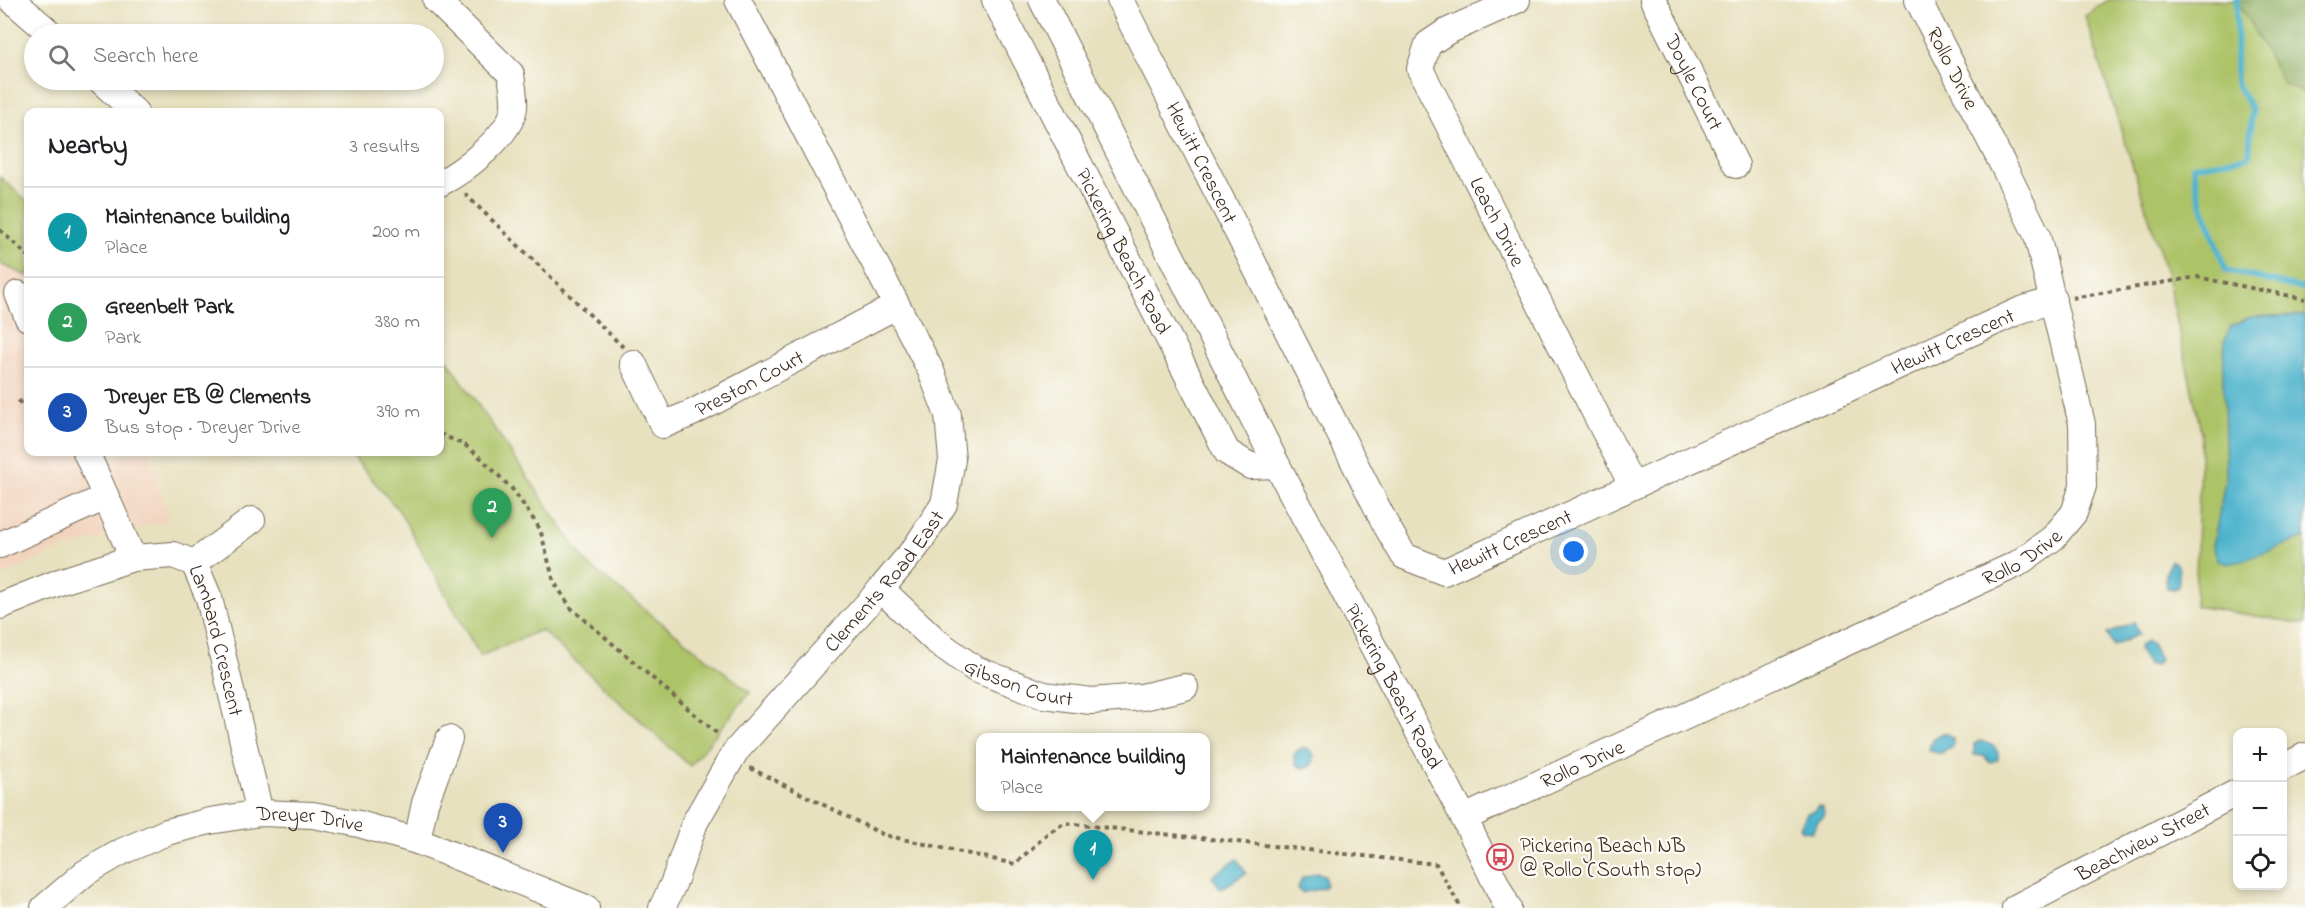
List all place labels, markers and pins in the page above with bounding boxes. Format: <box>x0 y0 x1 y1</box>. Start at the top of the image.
pin: 2 <box>472 488 512 538</box>
pin: 3 <box>484 804 522 853</box>
pin: 1 <box>1074 830 1112 880</box>
place label: Pickering Beach NB @ Rollo (South stop) <box>1520 832 1701 886</box>
bus stop icon: Pickering Beach NB @ Rollo (South stop) <box>1485 842 1515 872</box>

